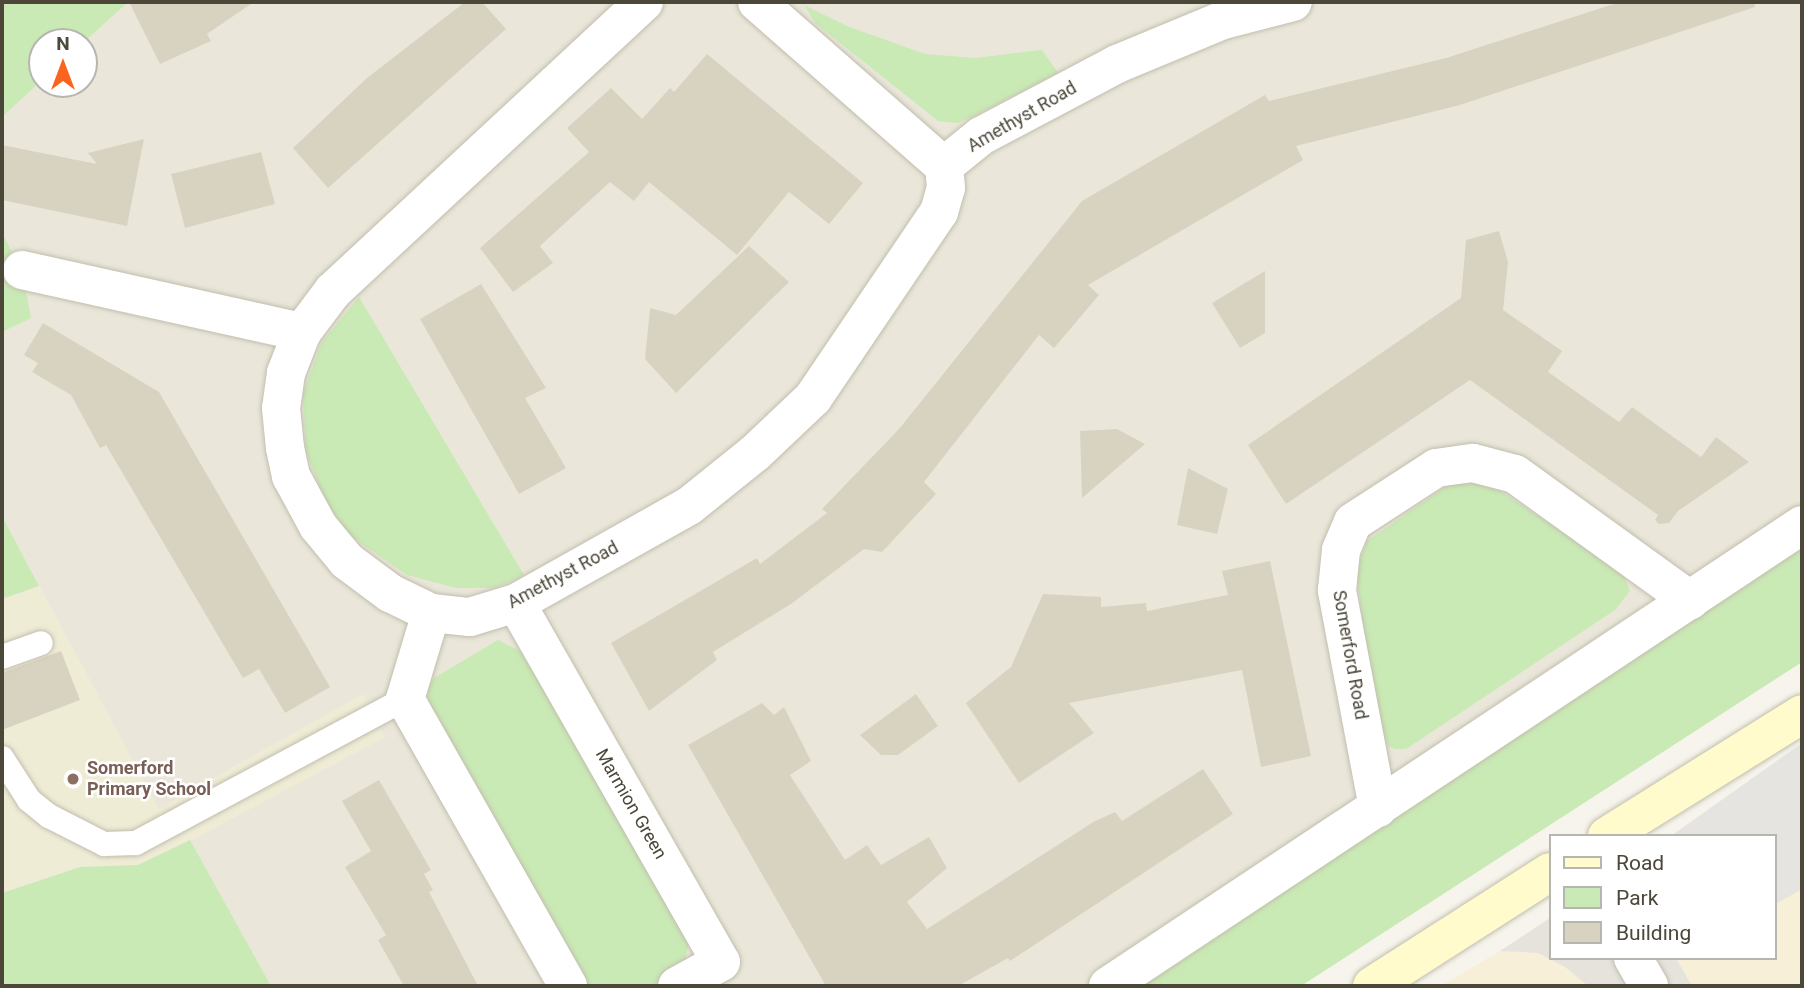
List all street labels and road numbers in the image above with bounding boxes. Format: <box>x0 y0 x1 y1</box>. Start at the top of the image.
street label: Amethyst Road <box>964 77 1080 157</box>
street label: Amethyst Road <box>504 537 622 613</box>
street label: Somerford Road <box>1328 589 1372 721</box>
street label: Marmion Green <box>591 745 671 863</box>

